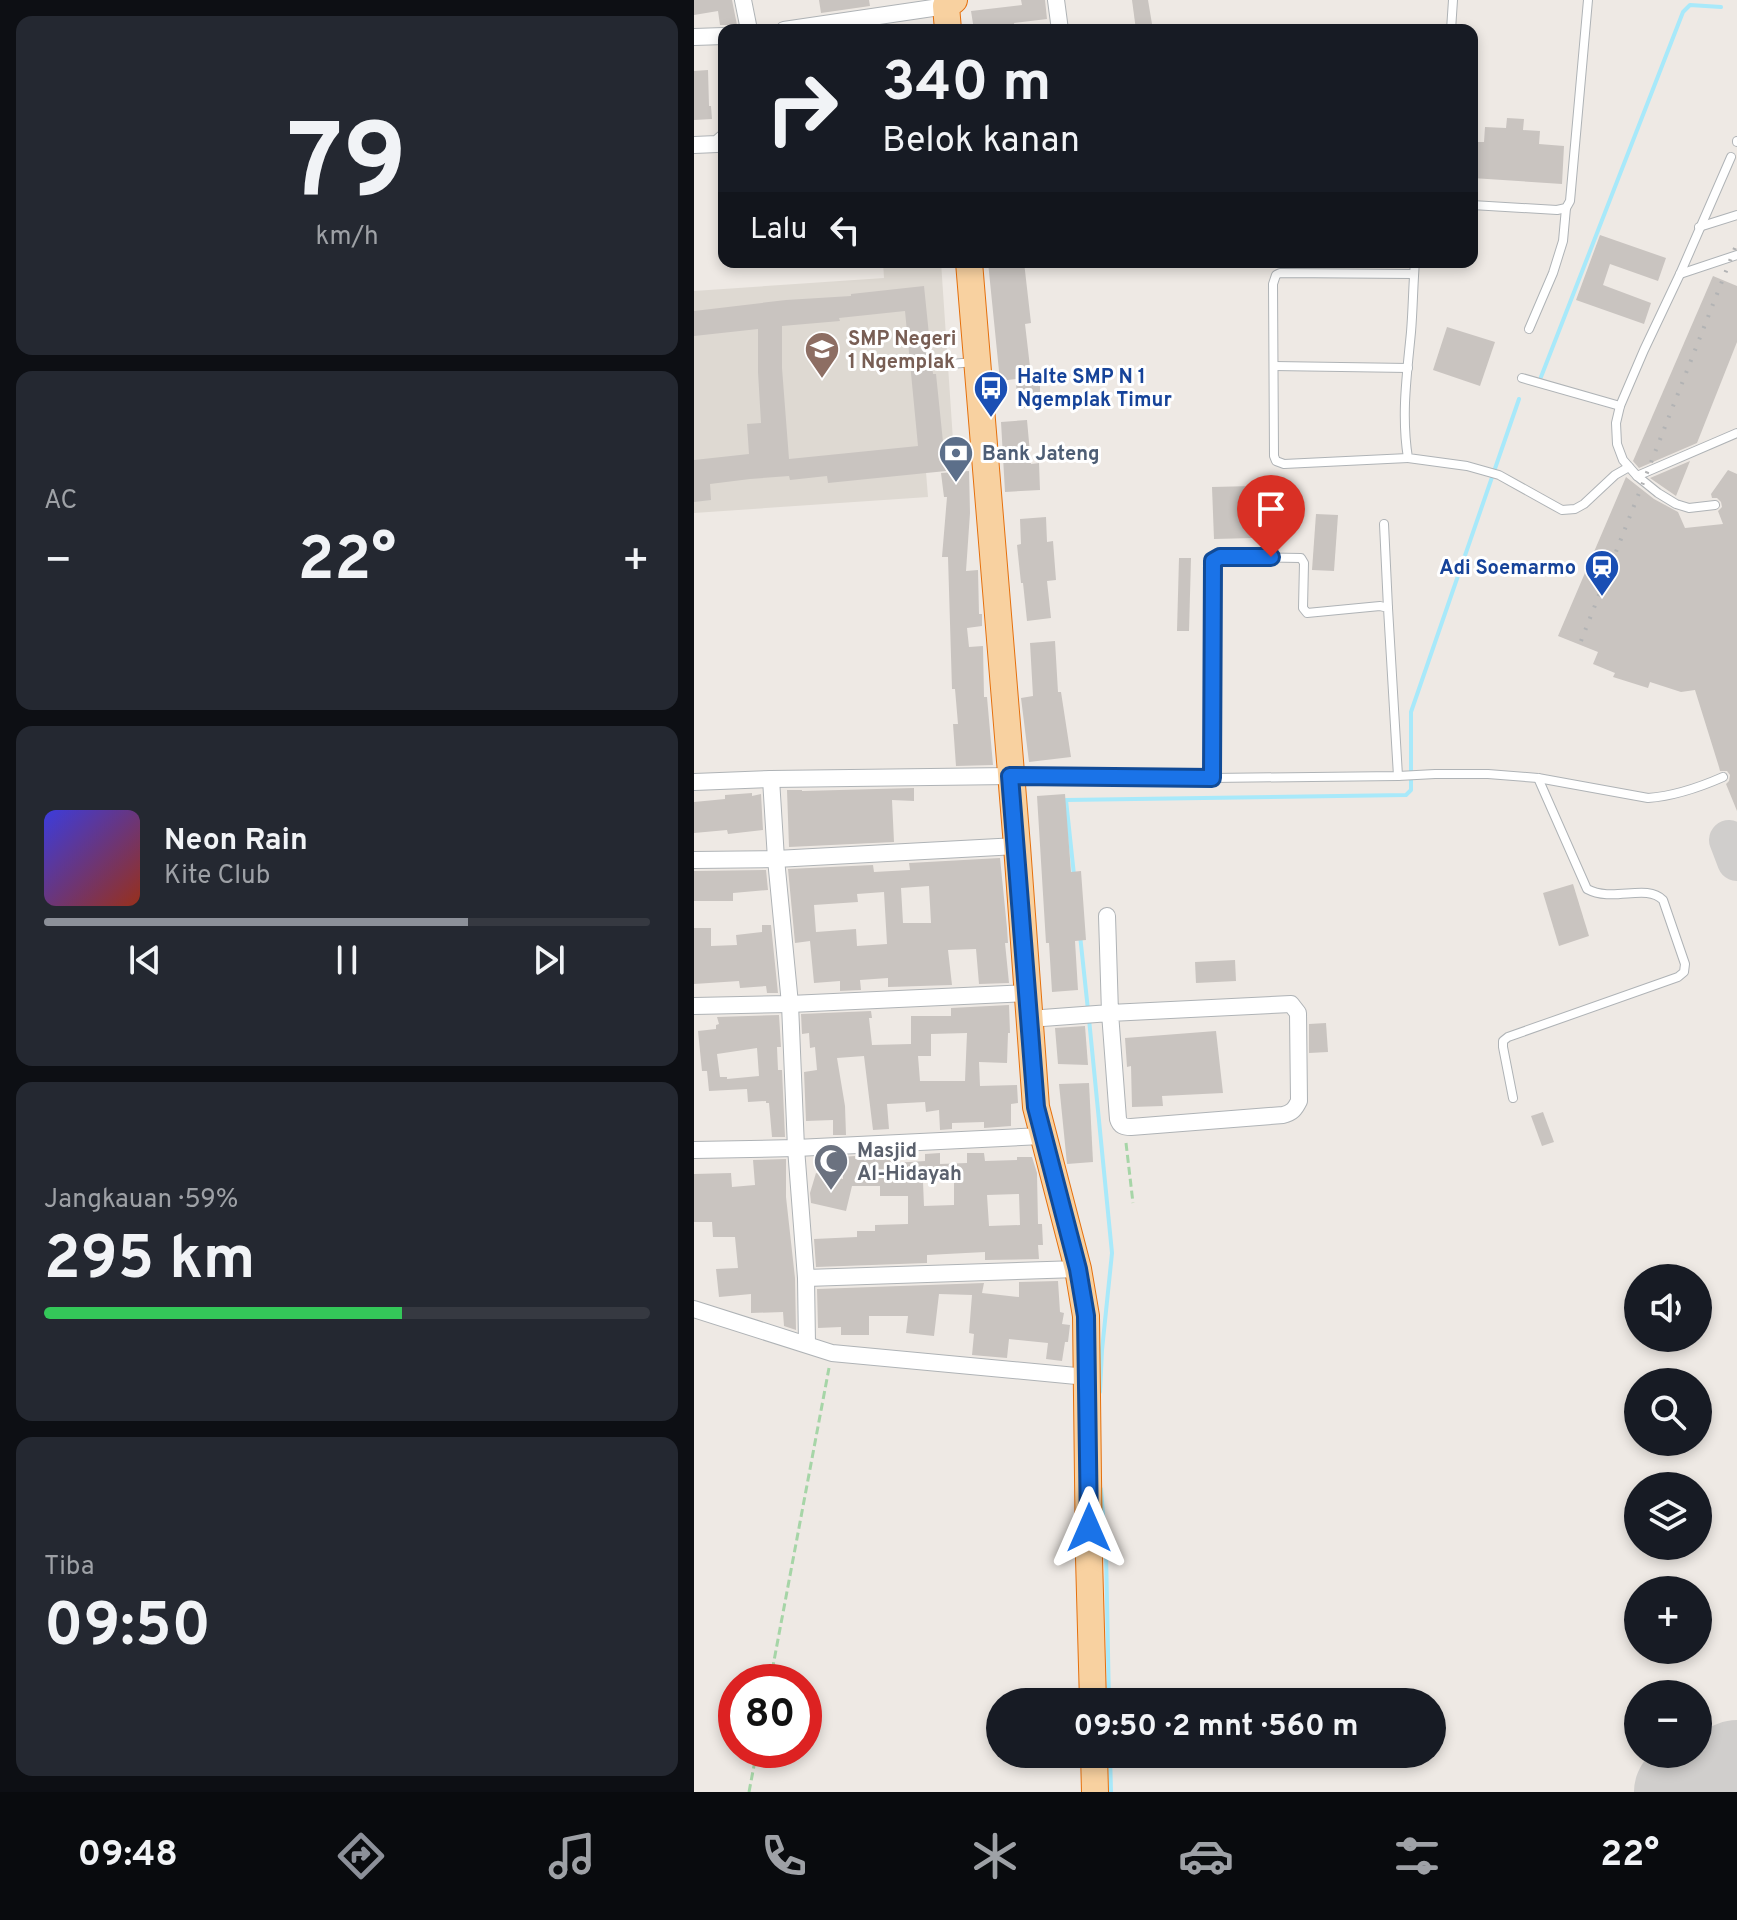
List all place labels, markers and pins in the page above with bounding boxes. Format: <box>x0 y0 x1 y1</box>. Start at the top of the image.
place label: SMP Negeri 1 Ngemplak <box>848 327 957 376</box>
school or university icon: SMP Negeri 1 Ngemplak <box>803 330 841 380</box>
place label: Halte SMP N 1 Ngemplak Timur <box>1017 365 1172 414</box>
bus stop icon: Halte SMP N 1 Ngemplak Timur <box>972 369 1010 419</box>
bank icon: Bank Jateng <box>937 434 975 484</box>
place label: Bank Jateng <box>982 442 1100 468</box>
pin <box>1237 475 1305 557</box>
station icon: Adi Soemarmo <box>1583 548 1621 598</box>
place label: Adi Soemarmo <box>1439 556 1576 582</box>
place label: Masjid Al-Hidayah <box>857 1139 962 1188</box>
mosque icon: Masjid Al-Hidayah <box>812 1142 850 1192</box>

